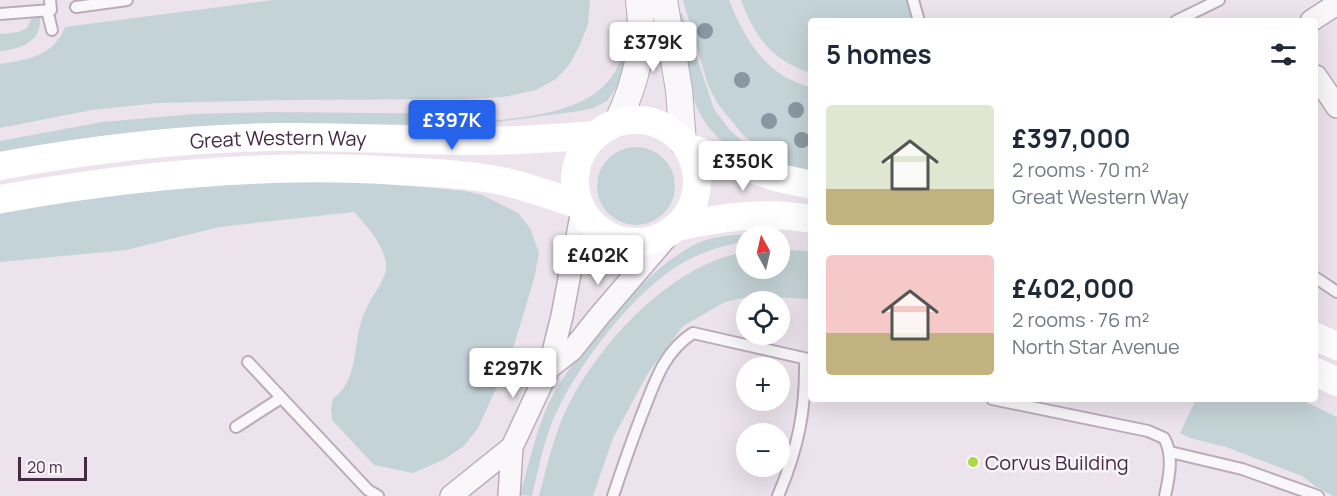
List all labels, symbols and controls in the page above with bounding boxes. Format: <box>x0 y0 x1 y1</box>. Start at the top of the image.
pin: £379K <box>611 22 695 73</box>
text: £379K <box>623 28 683 55</box>
text: 5 homes <box>826 36 932 72</box>
icon: filters <box>1267 38 1300 71</box>
pin: £397K <box>410 100 494 151</box>
text: £397K <box>422 106 482 133</box>
text: £397,000 <box>1012 120 1131 156</box>
street label: Great Western Way <box>189 123 367 154</box>
icon: home <box>874 129 946 201</box>
pin: £350K <box>701 141 785 192</box>
text: £350K <box>713 147 773 174</box>
text: 2 rooms · 70 m² <box>1012 156 1149 183</box>
text: Great Western Way <box>1012 183 1189 210</box>
north arrow <box>736 225 790 279</box>
map controls <box>736 225 790 477</box>
pin: £402K <box>556 235 640 286</box>
text: £402K <box>567 241 629 268</box>
text: £402,000 <box>1012 270 1134 306</box>
icon: home <box>874 279 946 351</box>
button: locate <box>736 291 790 345</box>
text: 2 rooms · 76 m² <box>1012 306 1149 333</box>
text: North Star Avenue <box>1012 333 1180 360</box>
pin: £297K <box>471 348 555 399</box>
text: £297K <box>483 354 543 381</box>
button: + <box>736 357 790 411</box>
button: − <box>736 423 790 477</box>
place label: Corvus Building <box>985 449 1129 476</box>
scale bar <box>18 454 87 482</box>
marker: Corvus Building <box>966 455 980 469</box>
text: 20 m <box>27 456 63 478</box>

